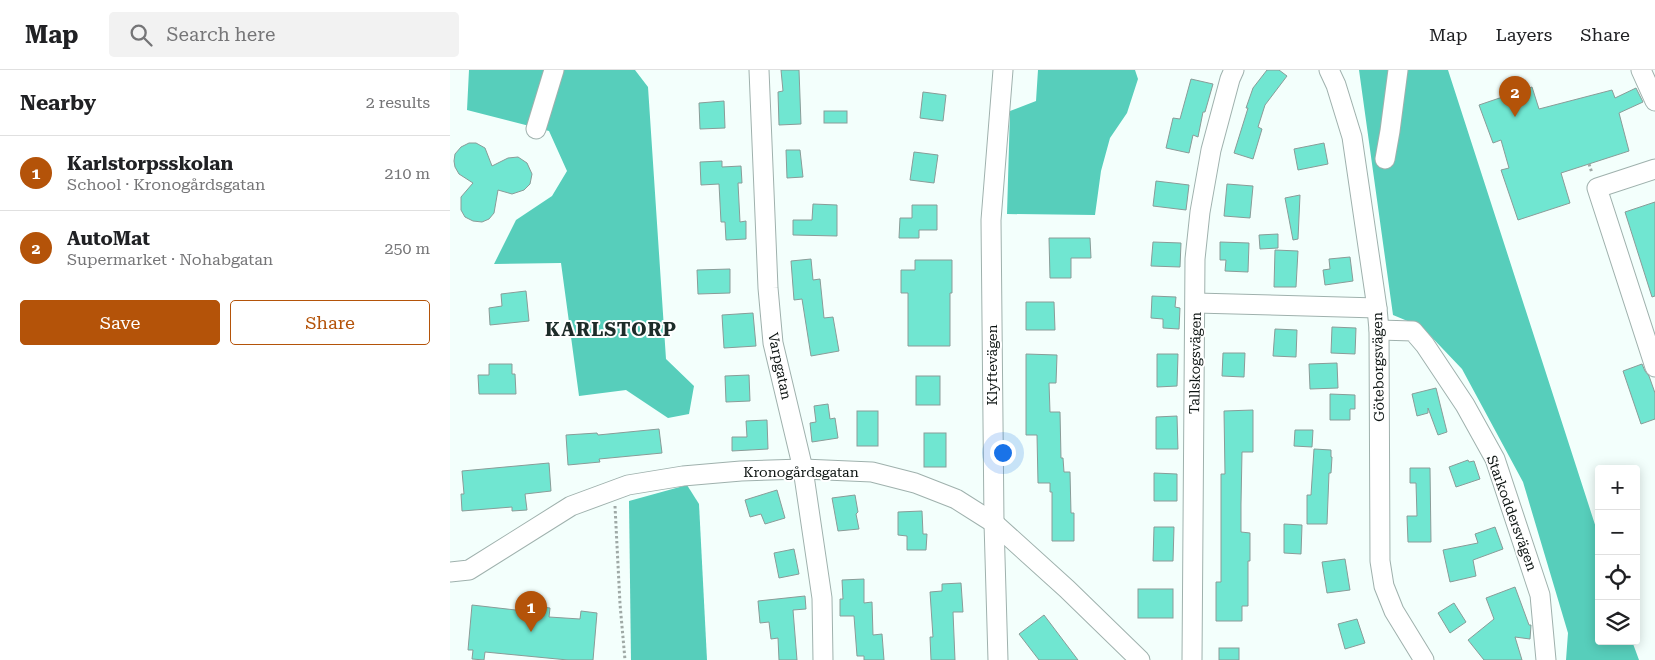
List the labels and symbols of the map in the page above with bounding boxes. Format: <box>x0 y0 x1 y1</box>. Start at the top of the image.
pin: 2 <box>1499 76 1531 117</box>
street label: Tallskogsvägen <box>1186 312 1204 414</box>
street label: Göteborgsvägen <box>1369 312 1387 422</box>
district label: KARLSTORP <box>545 318 677 341</box>
street label: Klyftevägen <box>984 325 1000 405</box>
street label: Varpgatan <box>765 331 795 401</box>
your location <box>990 440 1016 466</box>
street label: Starkoddersvägen <box>1484 453 1540 573</box>
street label: Kronogårdsgatan <box>743 464 859 480</box>
pin: 1 <box>515 591 547 632</box>

